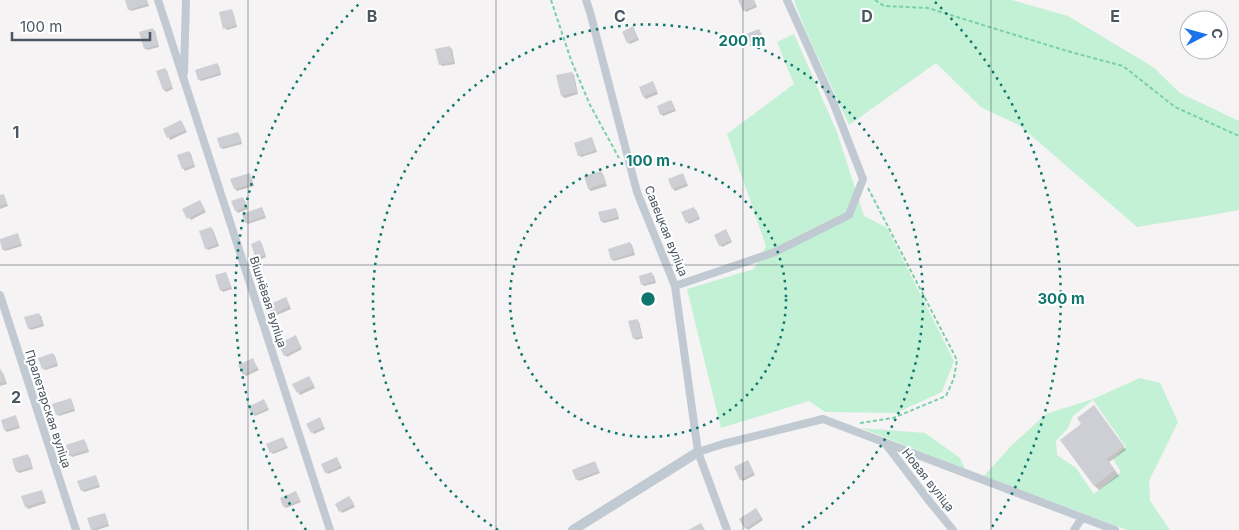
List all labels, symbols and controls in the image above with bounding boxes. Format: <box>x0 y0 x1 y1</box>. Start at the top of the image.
text: B <box>367 6 377 26</box>
text: C <box>614 6 626 26</box>
text: D <box>861 6 873 26</box>
text: E <box>1110 6 1120 26</box>
scale bar <box>12 10 150 42</box>
north arrow <box>1179 10 1229 60</box>
text: 100 m <box>20 17 62 36</box>
text: С <box>1208 28 1226 40</box>
text: 200 m <box>719 31 765 50</box>
text: 1 <box>13 122 19 142</box>
text: 100 m <box>626 151 670 170</box>
street label: Савецкая вуліца <box>641 183 691 278</box>
street label: Вішнёвая вуліца <box>247 254 290 349</box>
text: 300 m <box>1037 289 1085 308</box>
centre of rings <box>639 290 657 308</box>
street label: Пралетарская вуліца <box>22 348 75 470</box>
text: 2 <box>11 387 21 407</box>
street label: Новая вуліца <box>899 445 958 514</box>

